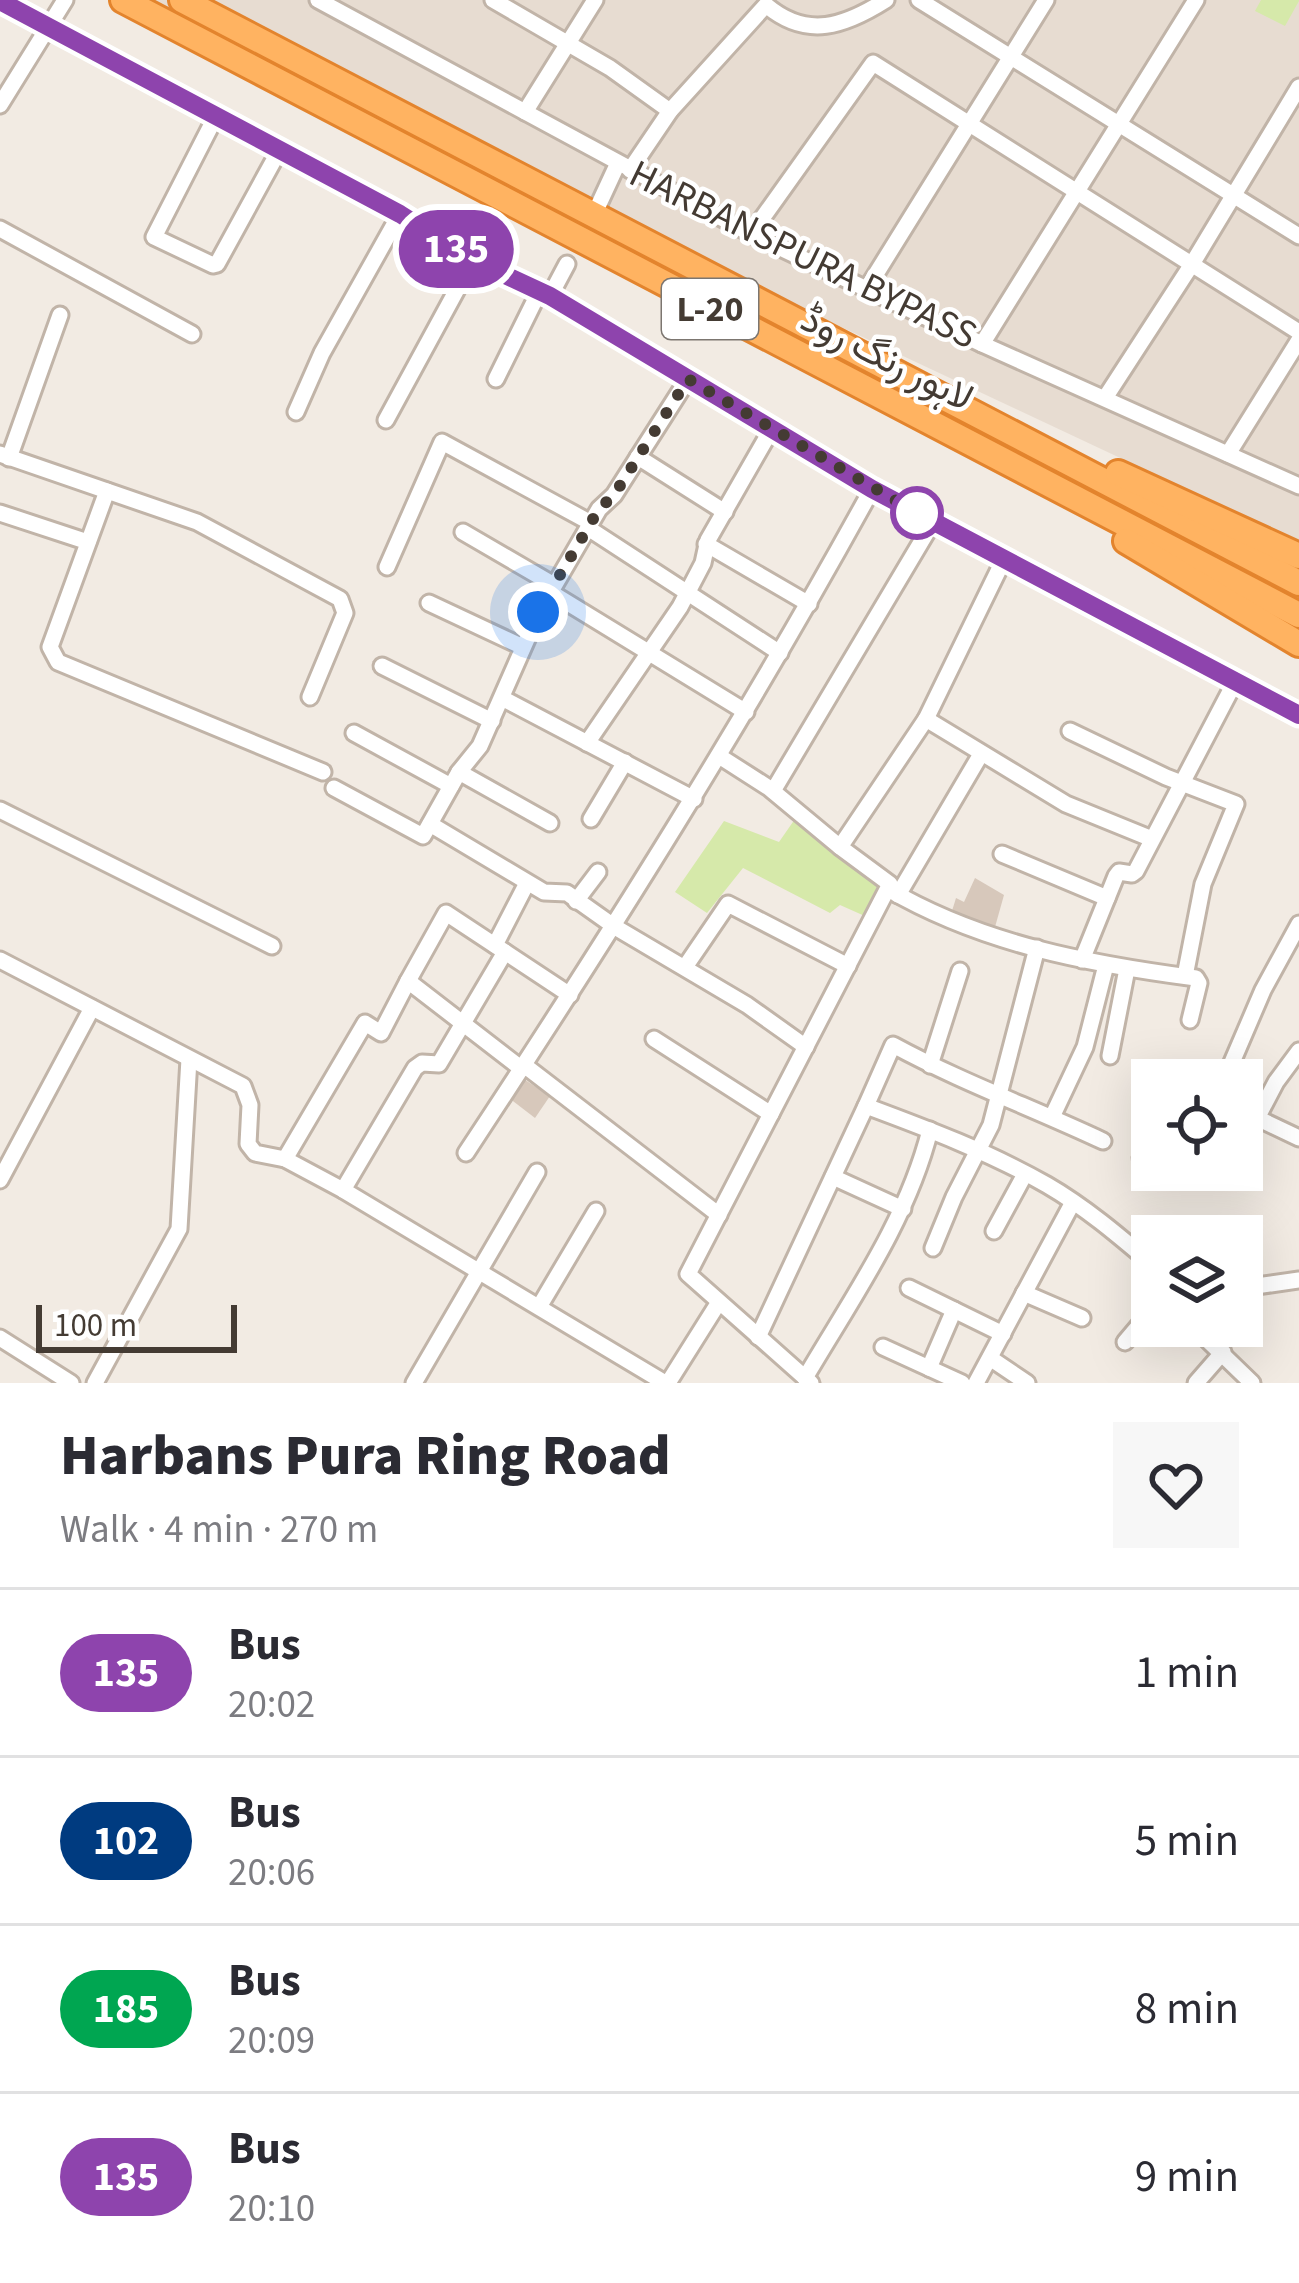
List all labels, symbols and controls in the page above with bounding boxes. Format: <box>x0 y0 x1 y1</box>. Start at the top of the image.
street label: HARBANSPURA BYPASS <box>620 146 986 364</box>
line badge: 135 <box>387 210 525 288</box>
text: 135 <box>423 219 489 279</box>
road number: L-20 <box>662 279 758 339</box>
street label: لاہور رنگ روڈ <box>791 292 983 426</box>
unlabelled marker <box>892 488 942 538</box>
your location <box>508 582 568 642</box>
map controls <box>1131 1059 1263 1347</box>
button: locate <box>1131 1059 1263 1191</box>
button: layers <box>1131 1215 1263 1347</box>
scale bar <box>36 1299 237 1352</box>
text: 100 m <box>54 1302 137 1349</box>
text: Harbans Pura Ring Road <box>60 1416 671 1497</box>
button: heart <box>1113 1422 1239 1548</box>
text: Walk · 4 min · 270 m <box>60 1502 378 1558</box>
text: Bus <box>228 1613 301 1677</box>
text: 1 min <box>1135 1641 1239 1705</box>
text: 135 <box>93 1643 159 1703</box>
text: 20:02 <box>228 1677 315 1733</box>
text: Bus <box>228 1781 301 1845</box>
text: 5 min <box>1135 1809 1239 1873</box>
text: 102 <box>93 1811 159 1871</box>
text: 20:06 <box>228 1845 315 1901</box>
text: Bus <box>228 1949 301 2013</box>
text: 8 min <box>1135 1977 1239 2041</box>
text: 185 <box>93 1979 159 2039</box>
text: 20:09 <box>228 2013 315 2069</box>
text: Bus <box>228 2117 301 2181</box>
text: 9 min <box>1135 2145 1239 2209</box>
text: 135 <box>93 2147 159 2207</box>
text: 20:10 <box>228 2181 315 2237</box>

